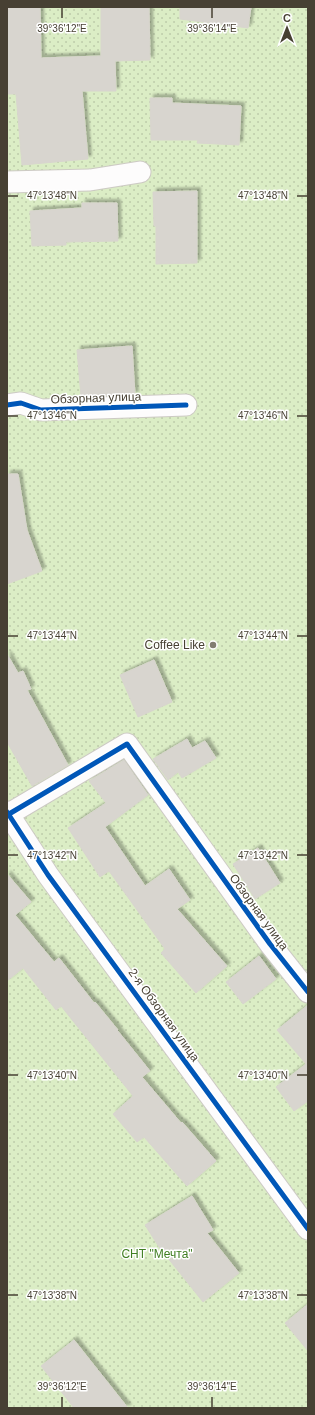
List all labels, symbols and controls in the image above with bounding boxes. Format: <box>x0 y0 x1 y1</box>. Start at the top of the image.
north arrow <box>267 8 307 48</box>
text: С <box>283 12 291 24</box>
text: 39°36'12"E <box>37 23 87 34</box>
text: 39°36'14"E <box>187 23 237 34</box>
text: 47°13'48"N <box>27 190 77 201</box>
text: 47°13'48"N <box>238 190 288 201</box>
street label: Обзорная улица <box>50 389 142 407</box>
text: 47°13'46"N <box>27 410 77 421</box>
text: 47°13'46"N <box>238 410 288 421</box>
text: 47°13'44"N <box>27 630 77 641</box>
text: 47°13'44"N <box>238 630 288 641</box>
place label: Coffee Like <box>145 638 205 652</box>
marker: Coffee Like <box>208 640 218 650</box>
text: 47°13'42"N <box>27 850 77 861</box>
text: 47°13'42"N <box>238 850 288 861</box>
street label: Обзорная улица <box>227 871 292 953</box>
street label: 2-я Обзорная улица <box>126 966 203 1064</box>
text: 47°13'40"N <box>27 1070 77 1081</box>
text: 47°13'40"N <box>238 1070 288 1081</box>
park label: СНТ "Мечта" <box>121 1247 193 1261</box>
text: 47°13'38"N <box>27 1290 77 1301</box>
text: 47°13'38"N <box>238 1290 288 1301</box>
text: 39°36'12"E <box>37 1381 87 1392</box>
text: 39°36'14"E <box>187 1381 237 1392</box>

